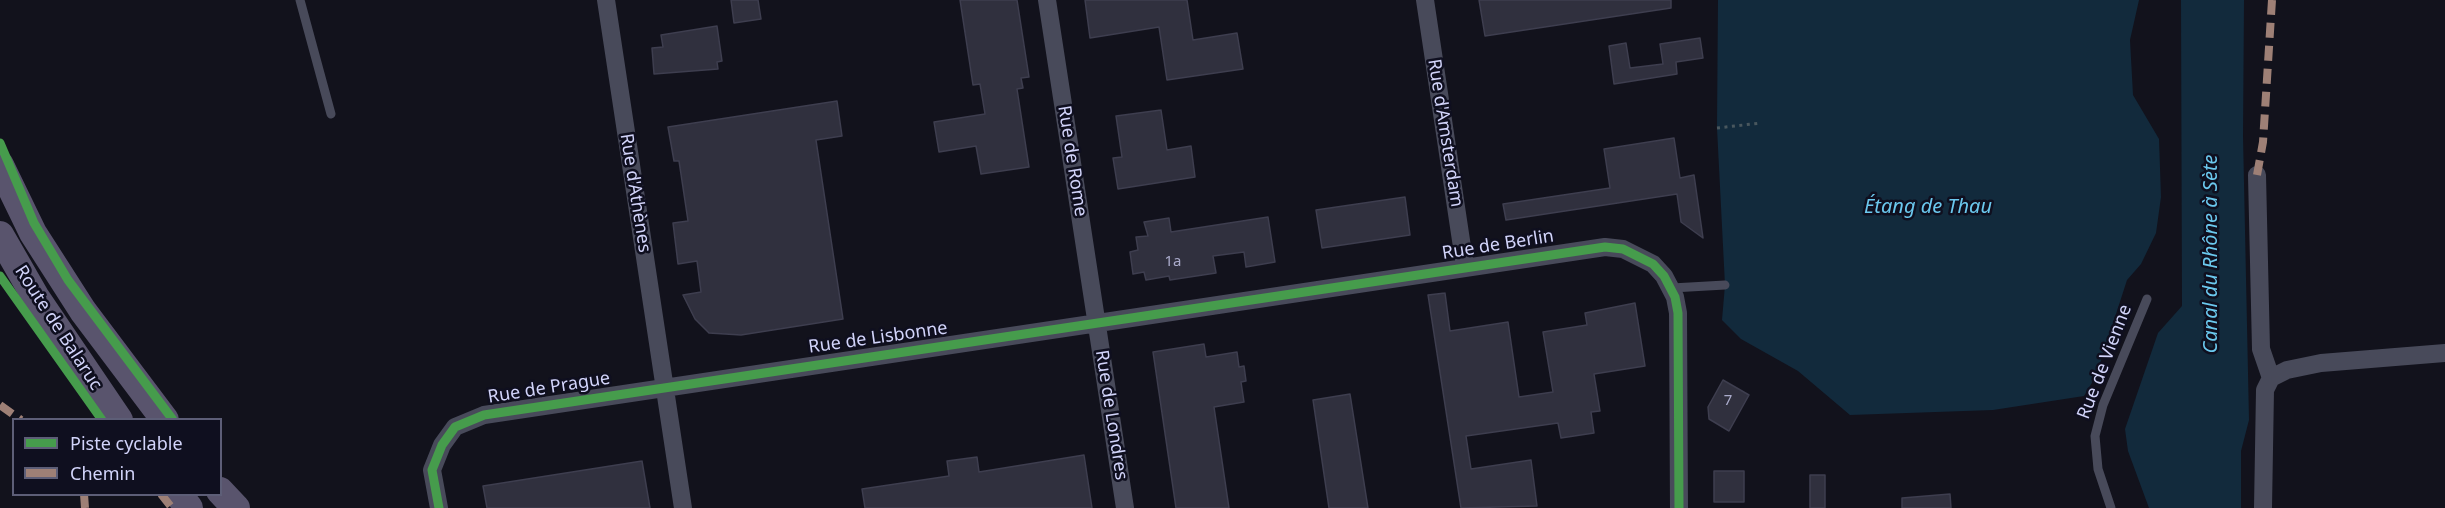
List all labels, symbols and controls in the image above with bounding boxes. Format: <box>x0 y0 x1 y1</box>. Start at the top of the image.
street label: Rue d'Amsterdam <box>1423 57 1467 209</box>
street label: Rue de Rome <box>1053 104 1091 218</box>
street label: Rue d'Athènes <box>615 132 655 254</box>
water label: Canal du Rhône à Sète <box>2199 154 2223 354</box>
water label: Étang de Thau <box>1864 195 1992 219</box>
street label: Rue de Berlin <box>1441 226 1555 264</box>
house number: 1a <box>1165 253 1181 271</box>
street label: Route de Balaruc <box>10 262 106 394</box>
street label: Rue de Vienne <box>2073 302 2137 422</box>
street label: Rue de Lisbonne <box>807 318 949 358</box>
street label: Rue de Londres <box>1090 348 1132 482</box>
street label: Rue de Prague <box>486 368 612 408</box>
house number: 7 <box>1724 392 1732 410</box>
legend <box>12 418 222 496</box>
text: Piste cyclable <box>70 431 183 455</box>
text: Chemin <box>70 461 135 485</box>

